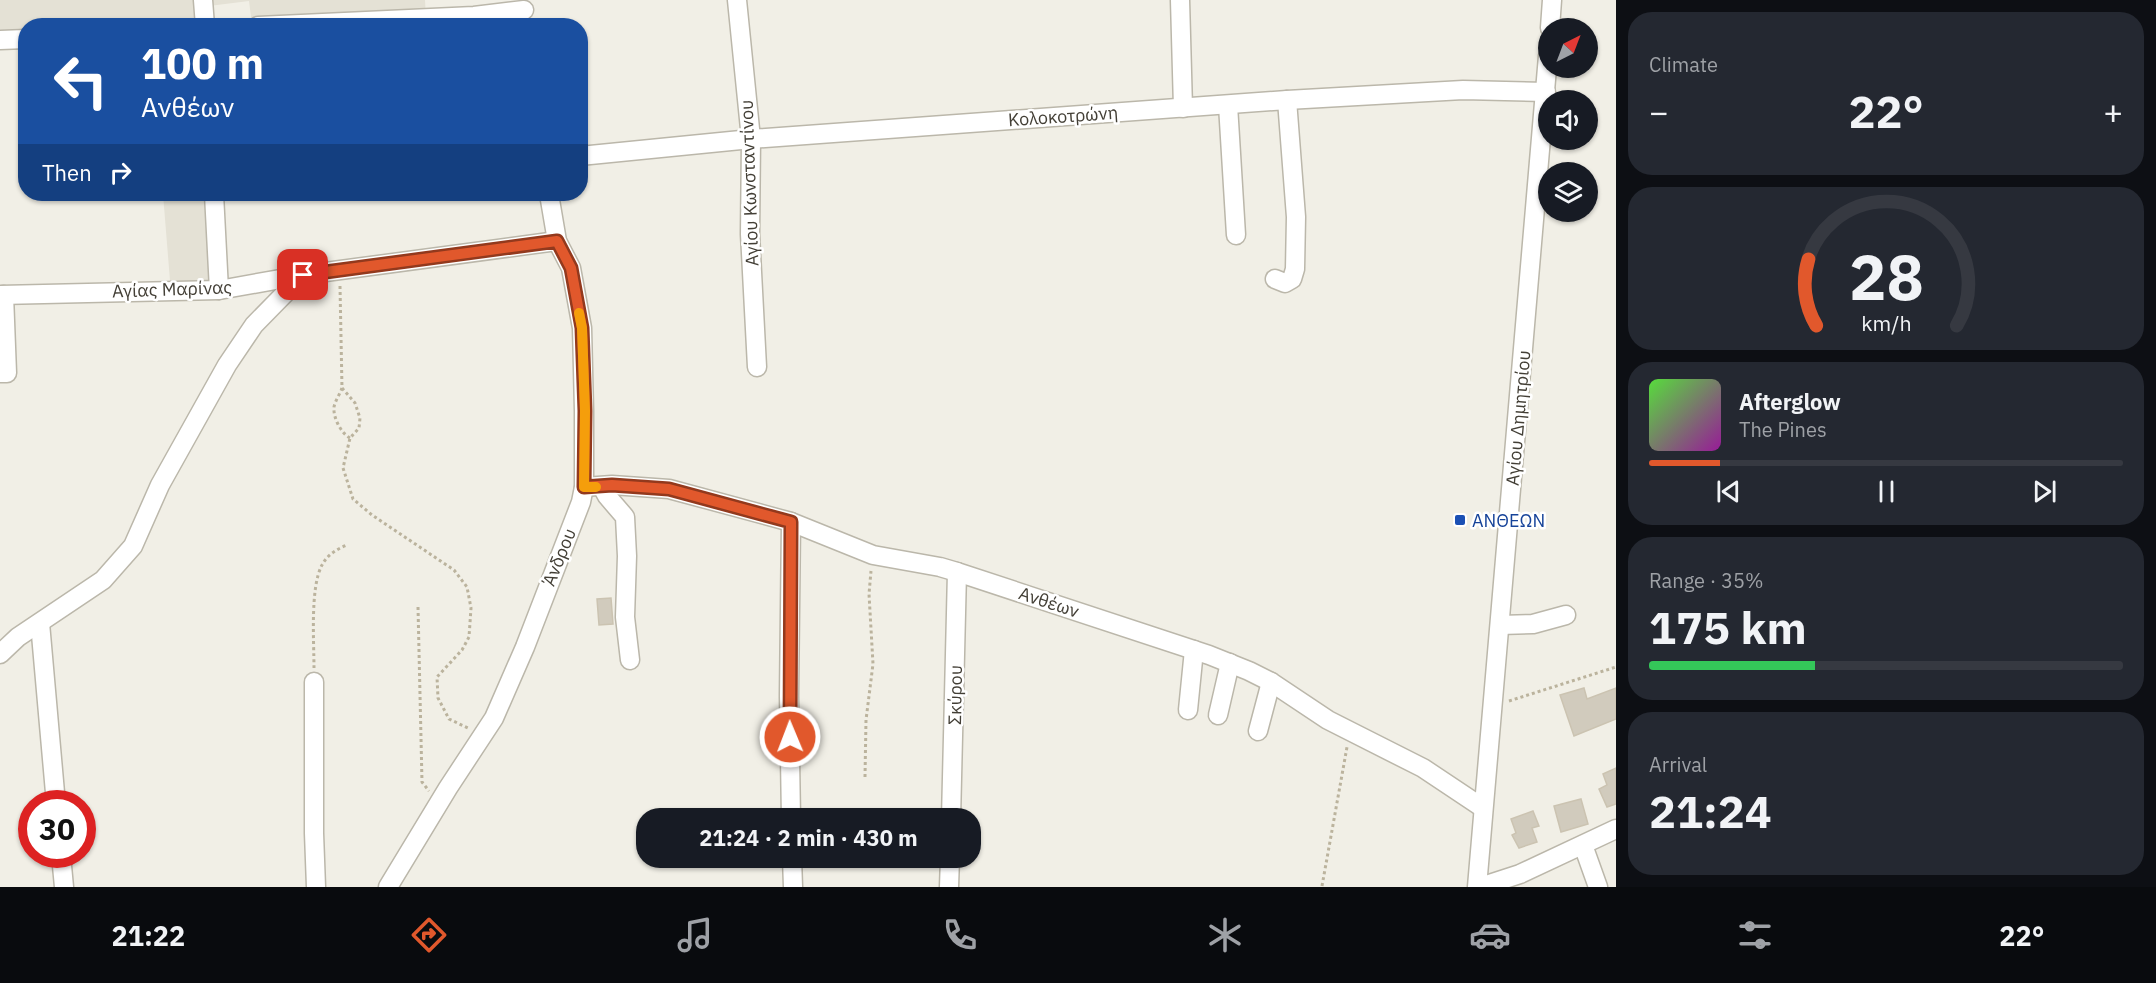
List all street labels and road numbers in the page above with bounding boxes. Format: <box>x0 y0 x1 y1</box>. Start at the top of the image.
street label: Αγίου Κωνσταντίνου <box>735 99 763 267</box>
street label: Κολοκοτρώνη <box>1007 101 1119 131</box>
street label: Αγίας Μαρίνας <box>112 275 233 303</box>
street label: Αγίου Δημητρίου <box>1501 349 1535 487</box>
street label: Άνδρου <box>537 525 581 589</box>
street label: Ανθέων <box>1016 581 1082 623</box>
street label: Σκύρου <box>943 665 967 725</box>

